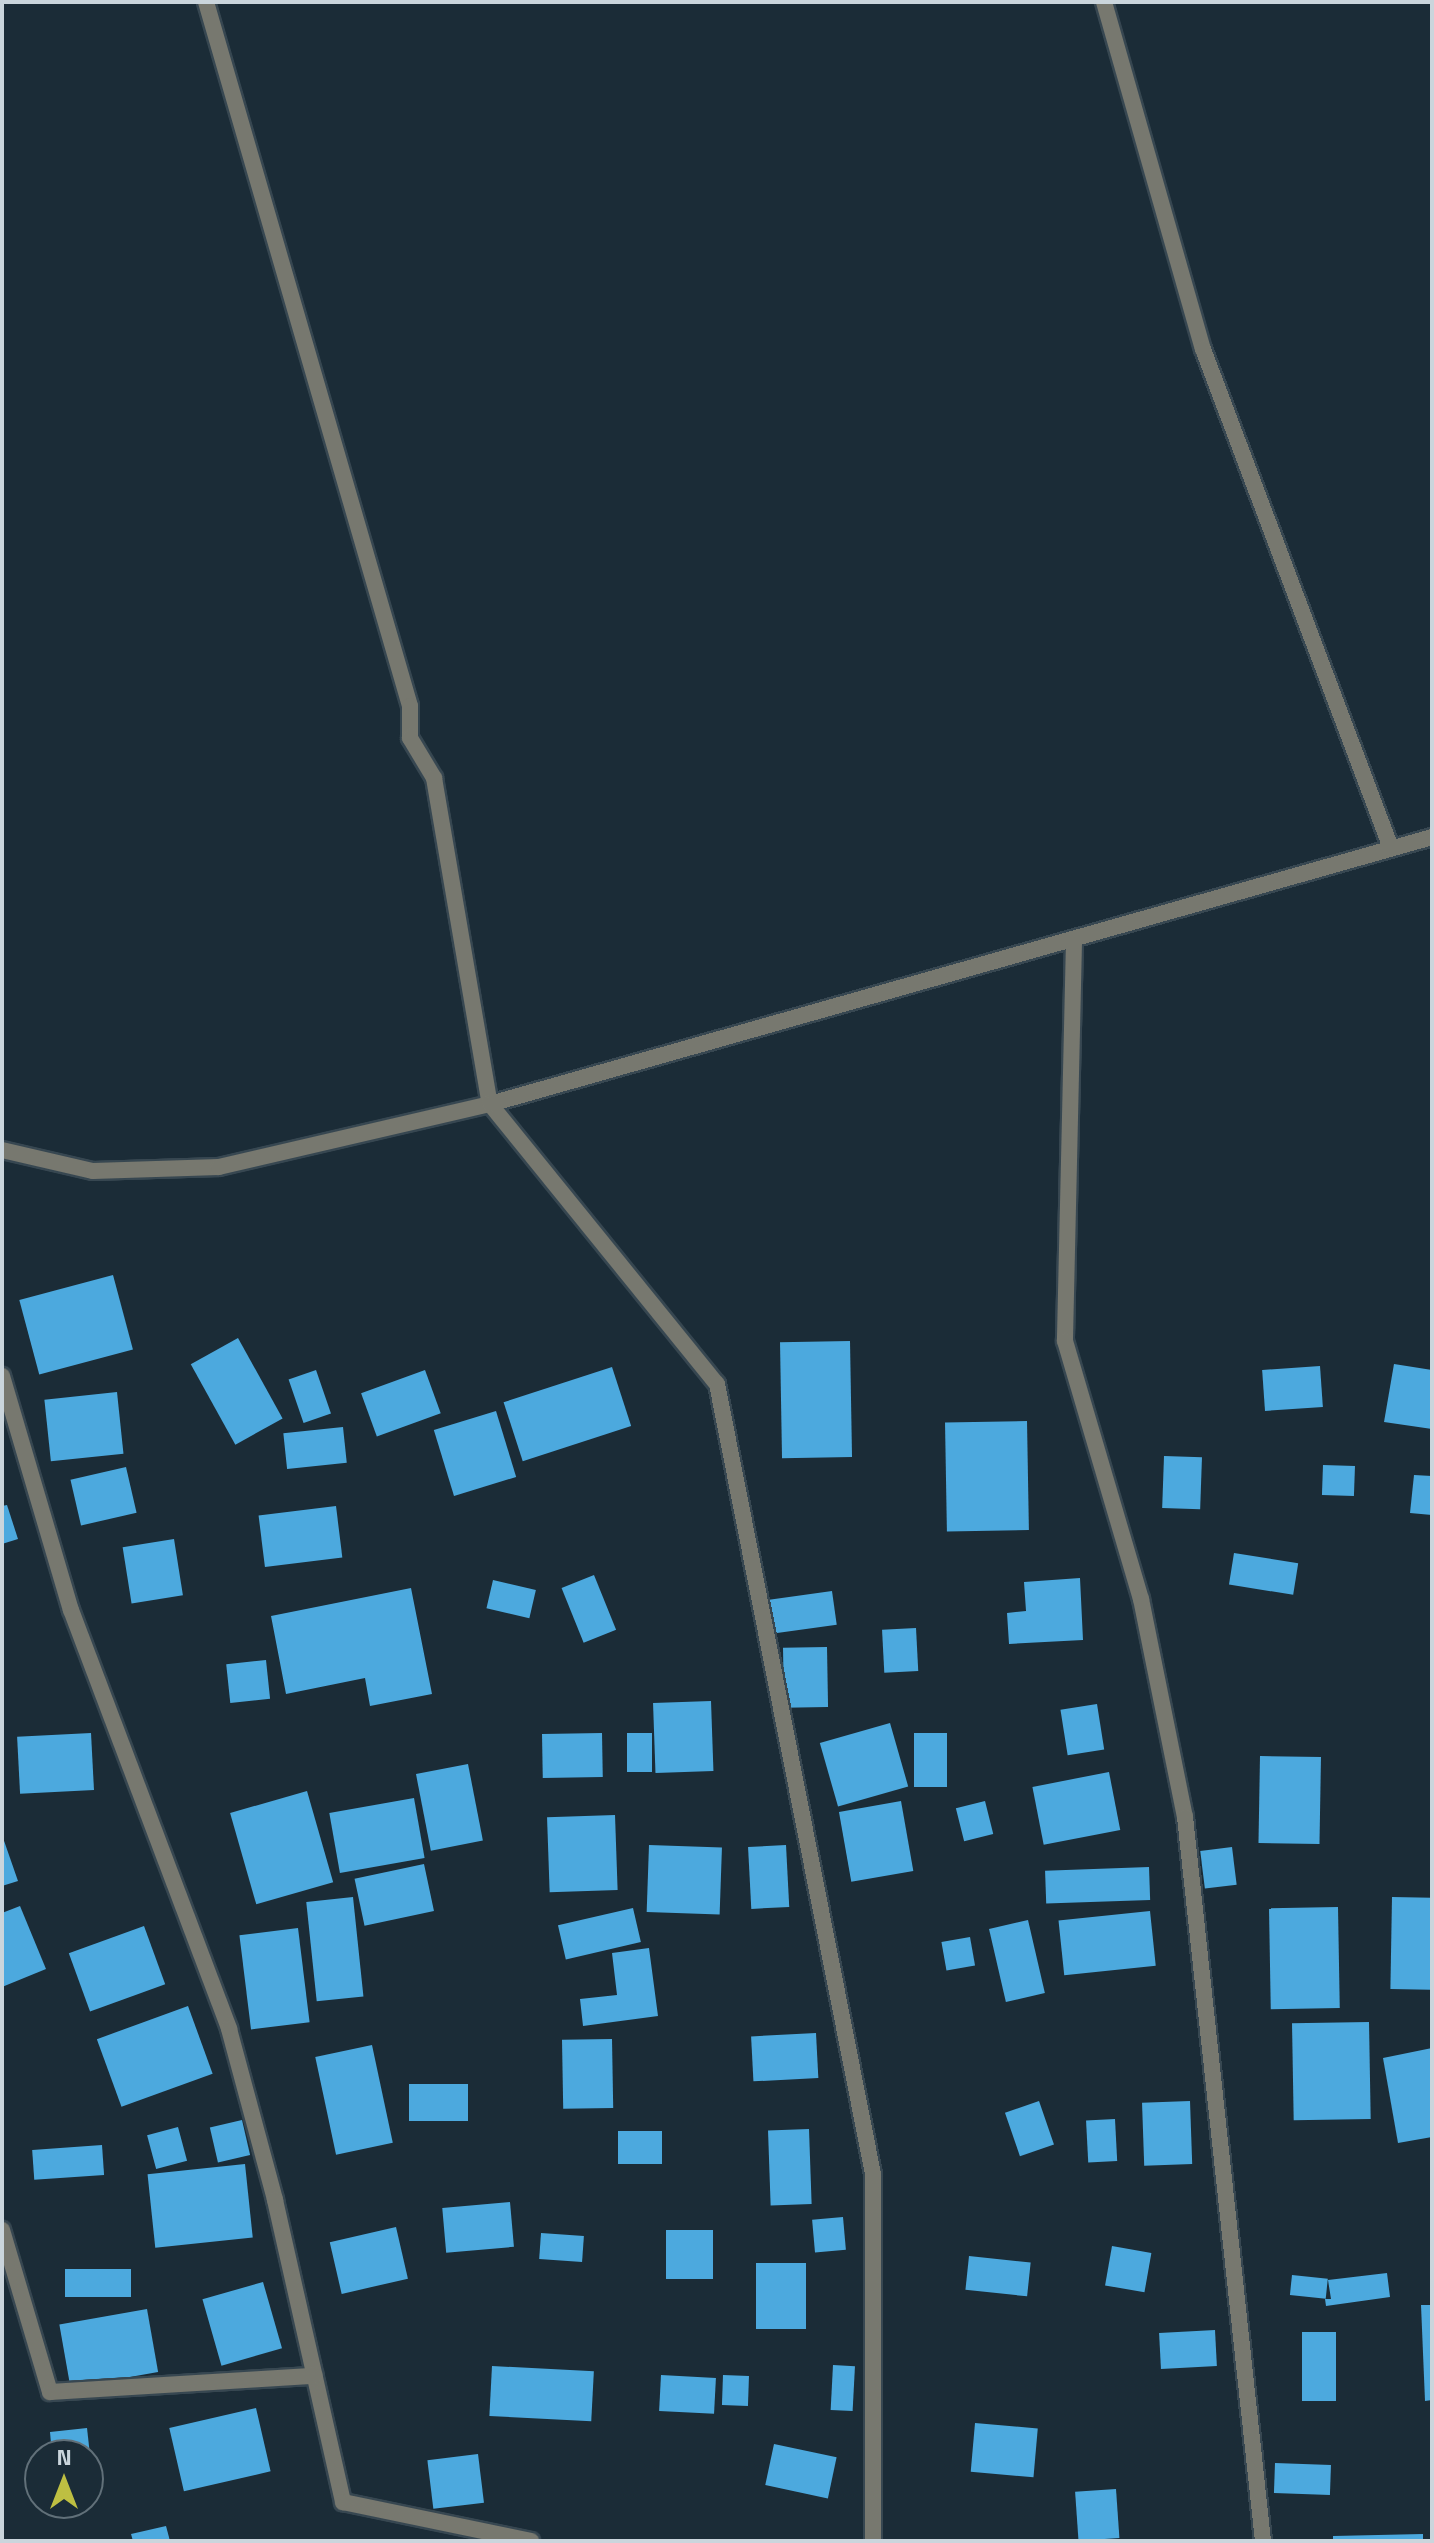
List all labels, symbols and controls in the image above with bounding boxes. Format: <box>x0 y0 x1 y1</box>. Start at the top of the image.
north arrow <box>24 2439 104 2519</box>
text: N <box>56 2440 72 2474</box>

